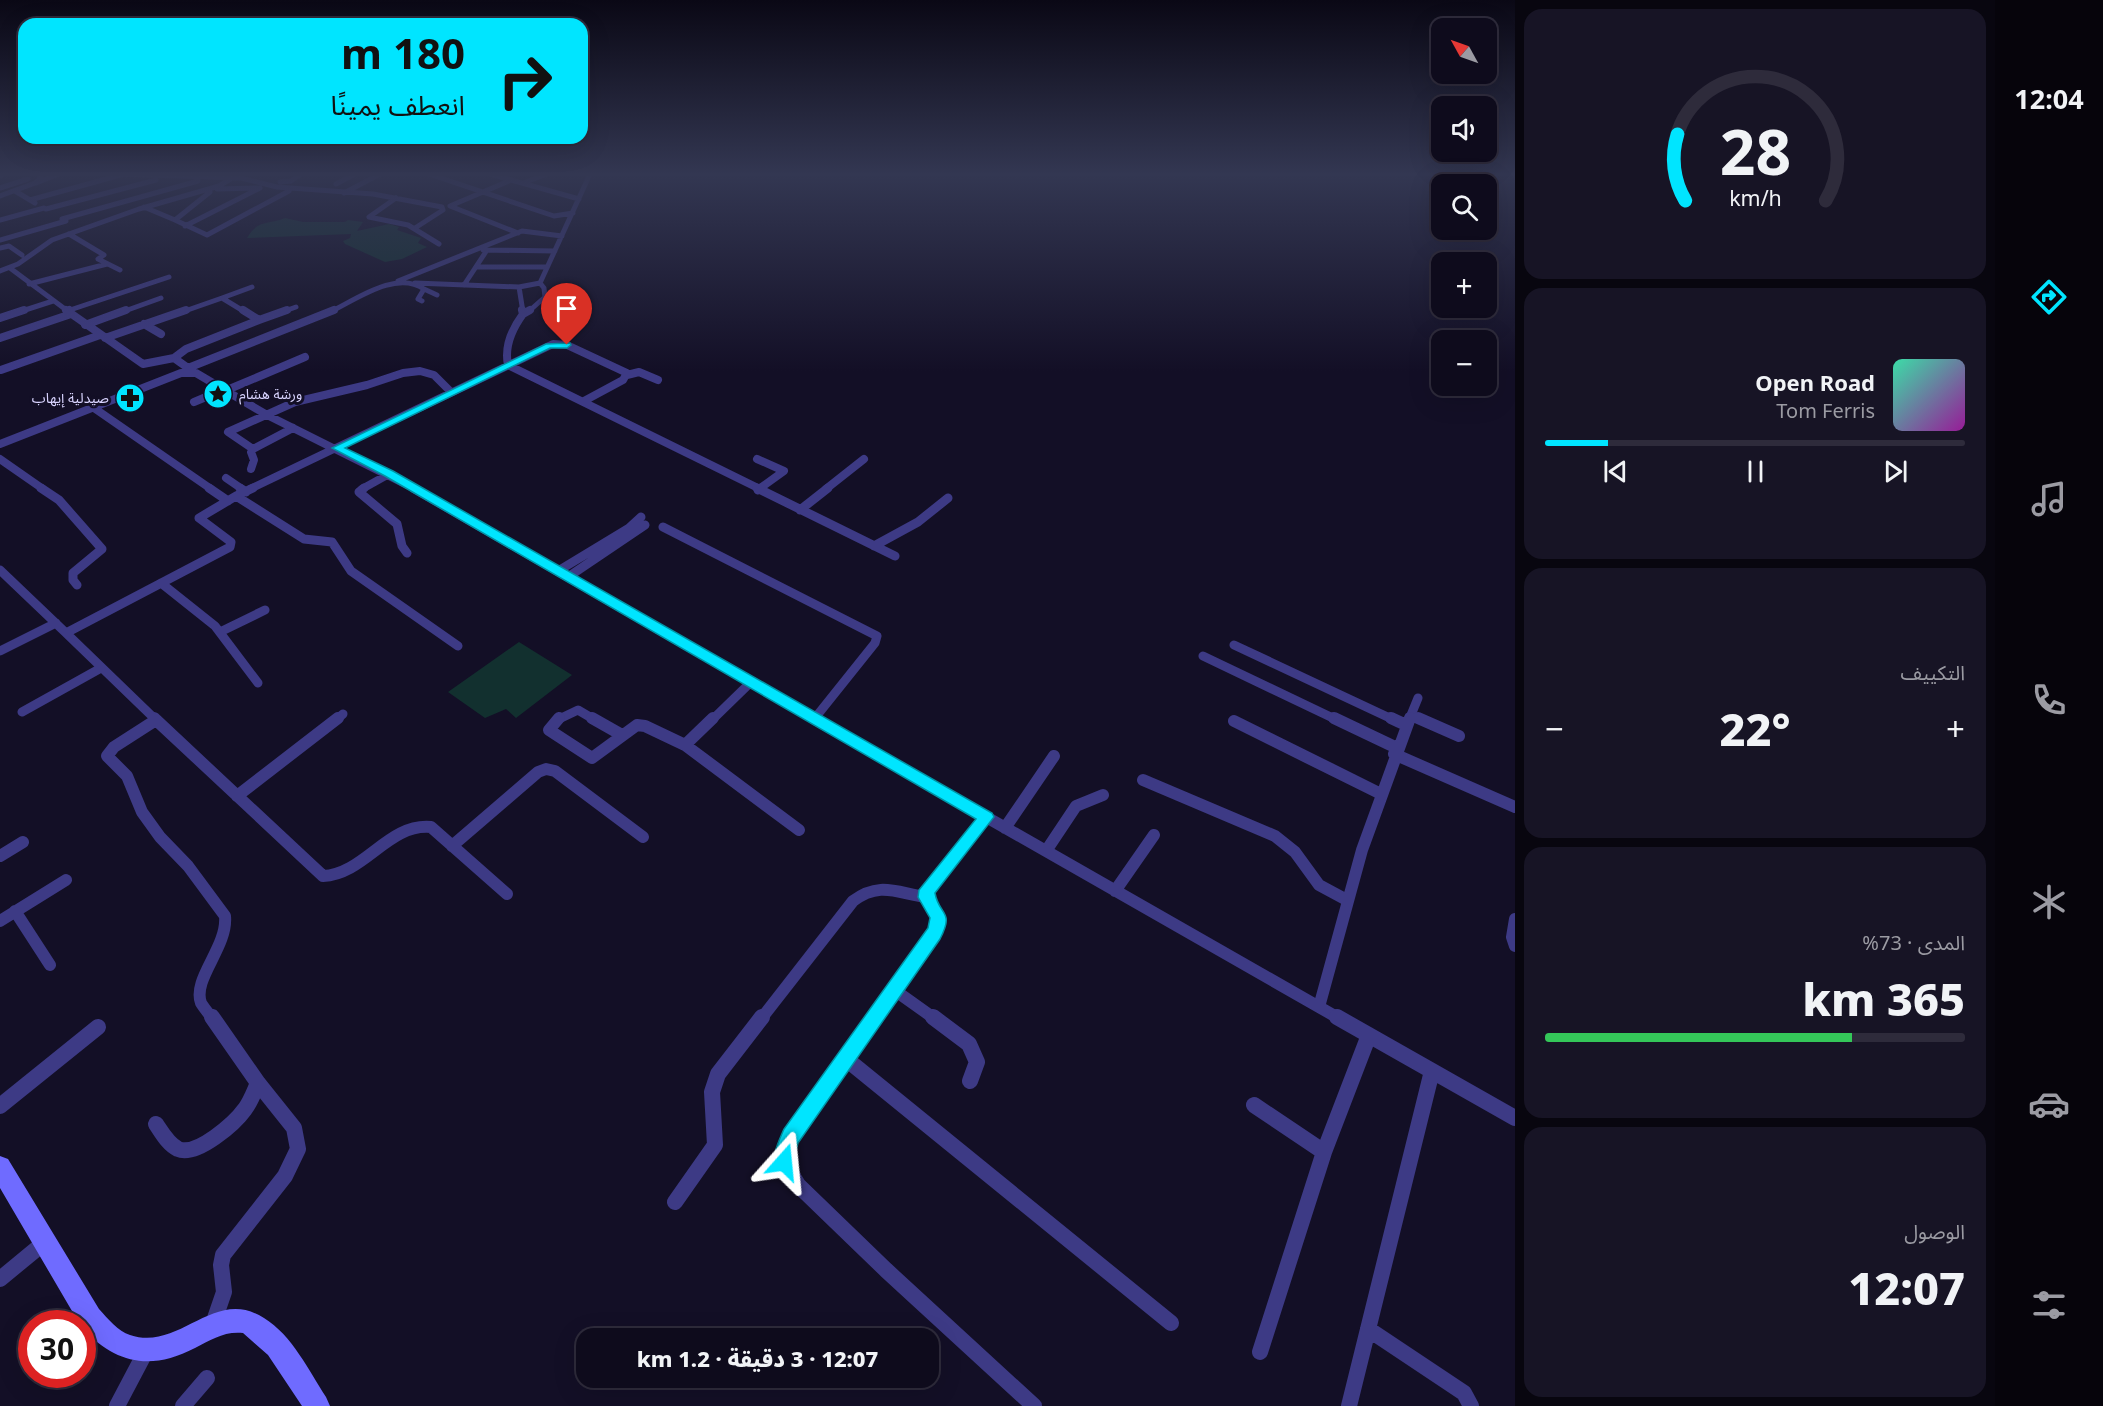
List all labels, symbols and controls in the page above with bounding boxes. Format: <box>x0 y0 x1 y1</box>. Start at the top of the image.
north arrow <box>1431 18 1497 84</box>
map controls <box>1431 18 1497 396</box>
text: 180 m <box>341 24 465 81</box>
icon: right <box>486 42 564 120</box>
text: 12:04 <box>2014 80 2084 117</box>
text: انعطف يمينًا <box>331 86 465 123</box>
button: sound <box>1431 96 1497 162</box>
text: 28 <box>1719 108 1791 193</box>
button: search <box>1431 174 1497 240</box>
text: km/h <box>1729 184 1781 213</box>
button: + <box>1431 252 1497 318</box>
icon: directions <box>2028 276 2070 318</box>
pin <box>541 283 592 345</box>
icon: arrive <box>550 292 583 325</box>
button: − <box>1431 330 1497 396</box>
text: Open Road <box>1755 367 1875 397</box>
place icon: ورشة هشام <box>202 378 234 410</box>
pharmacy icon: صيدلية إيهاب <box>114 382 146 414</box>
place label: ورشة هشام <box>239 384 302 405</box>
place label: صيدلية إيهاب <box>32 388 109 408</box>
text: Tom Ferris <box>1776 397 1875 424</box>
icon: previous <box>1599 455 1632 488</box>
icon: pause <box>1739 455 1772 488</box>
icon: next <box>1879 455 1912 488</box>
icon: music <box>2028 478 2070 520</box>
text: التكييف <box>1901 659 1965 686</box>
icon: phone <box>2028 679 2070 721</box>
text: 22° <box>1719 698 1791 759</box>
text: − <box>1545 706 1564 751</box>
text: + <box>1946 706 1965 751</box>
icon: climate <box>2028 881 2070 923</box>
text: المدى · 73% <box>1862 929 1965 956</box>
text: 365 km <box>1802 968 1965 1029</box>
icon: car <box>2028 1083 2070 1125</box>
position arrow <box>752 1130 816 1194</box>
text: الوصول <box>1904 1218 1965 1245</box>
text: 12:07 <box>1848 1257 1965 1318</box>
icon: filters <box>2028 1284 2070 1326</box>
speed limit sign: 30 <box>18 1310 96 1388</box>
text: 12:07 · 3 دقيقة · 1.2 km <box>637 1343 878 1373</box>

